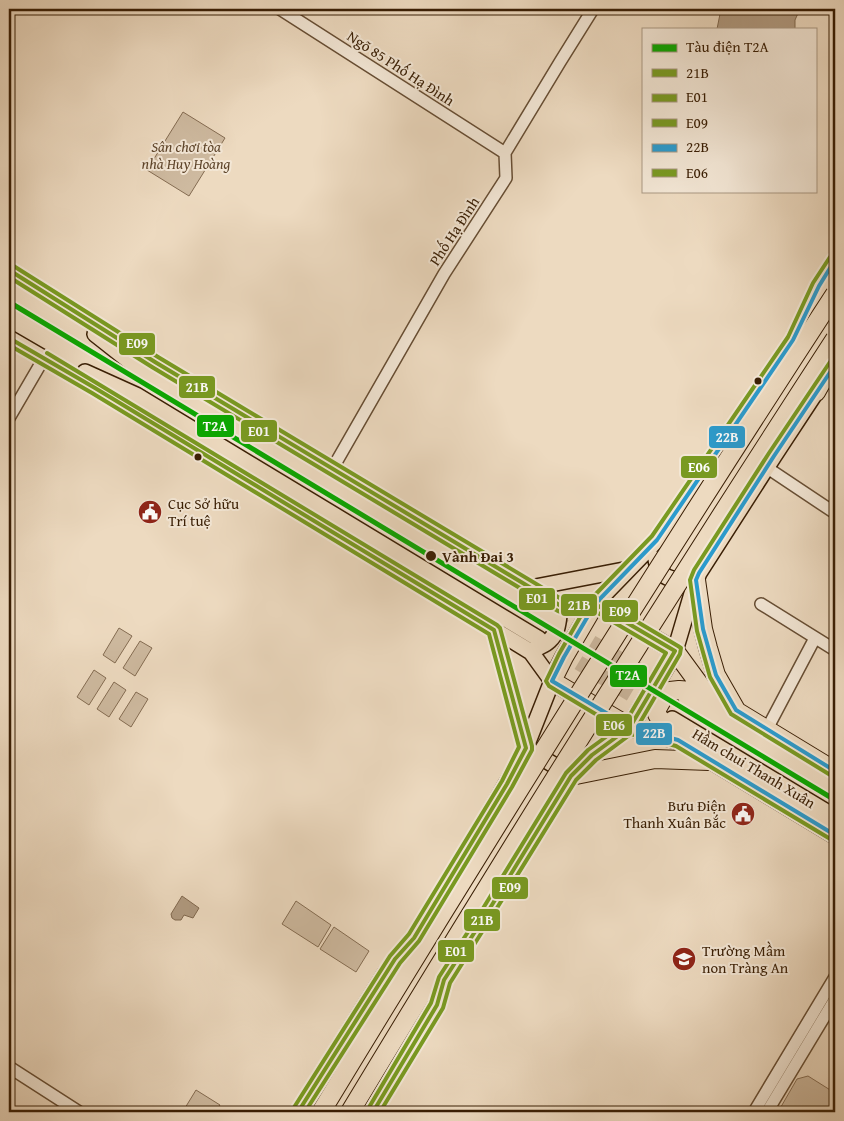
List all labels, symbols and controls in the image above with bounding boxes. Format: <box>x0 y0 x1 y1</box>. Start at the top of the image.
street label: Ngõ 85 Phố Hạ Đình <box>343 25 459 111</box>
legend <box>642 28 816 192</box>
text: Tàu điện T2A <box>686 36 769 57</box>
text: 21B <box>686 62 709 83</box>
text: E01 <box>686 86 708 107</box>
text: E09 <box>686 112 708 133</box>
park label: Sân chơi tòa nhà Huy Hoàng <box>142 136 231 174</box>
text: 22B <box>686 136 709 157</box>
text: E06 <box>686 162 708 183</box>
street label: Phố Hạ Đình <box>424 192 484 269</box>
line badge: E09 <box>118 332 156 356</box>
text: E09 <box>126 333 148 353</box>
line badge: 21B <box>178 375 216 399</box>
unlabelled marker <box>753 376 763 386</box>
text: 21B <box>185 377 209 397</box>
line badge: T2A <box>196 414 235 438</box>
text: T2A <box>203 416 227 436</box>
line badge: E01 <box>240 419 278 443</box>
text: E01 <box>248 421 270 441</box>
line badge: 22B <box>708 425 746 449</box>
text: 22B <box>715 427 739 447</box>
unlabelled marker <box>193 452 203 462</box>
line badge: E06 <box>680 455 718 479</box>
text: E06 <box>688 457 710 477</box>
place label: Cục Sở hữu Trí tuệ <box>168 493 240 531</box>
public building icon: Cục Sở hữu Trí tuệ <box>137 499 163 525</box>
place label: Vành Đai 3 <box>442 546 514 567</box>
marker: Vành Đai 3 <box>424 549 438 563</box>
line badge: E01 <box>518 587 556 611</box>
text: E01 <box>526 588 548 608</box>
line badge: 21B <box>560 593 598 617</box>
text: 21B <box>567 595 591 615</box>
line badge: E09 <box>601 599 639 623</box>
text: E09 <box>609 601 631 621</box>
line badge: T2A <box>609 664 648 688</box>
text: T2A <box>616 665 640 685</box>
line badge: E06 <box>595 713 633 737</box>
text: E06 <box>603 715 625 735</box>
line badge: 22B <box>635 722 673 746</box>
text: 22B <box>642 723 666 743</box>
street label: Hầm chui Thanh Xuân <box>689 723 820 813</box>
place label: Bưu Điện Thanh Xuân Bắc <box>623 795 727 833</box>
public building icon: Bưu Điện Thanh Xuân Bắc <box>730 801 756 827</box>
line badge: E09 <box>491 876 529 900</box>
text: E09 <box>499 877 521 897</box>
line badge: 21B <box>463 908 501 932</box>
text: 21B <box>470 910 494 930</box>
line badge: E01 <box>437 939 475 963</box>
place label: Trường Mầm non Tràng An <box>702 940 789 978</box>
text: E01 <box>445 941 467 961</box>
school or university icon: Trường Mầm non Tràng An <box>671 946 697 972</box>

